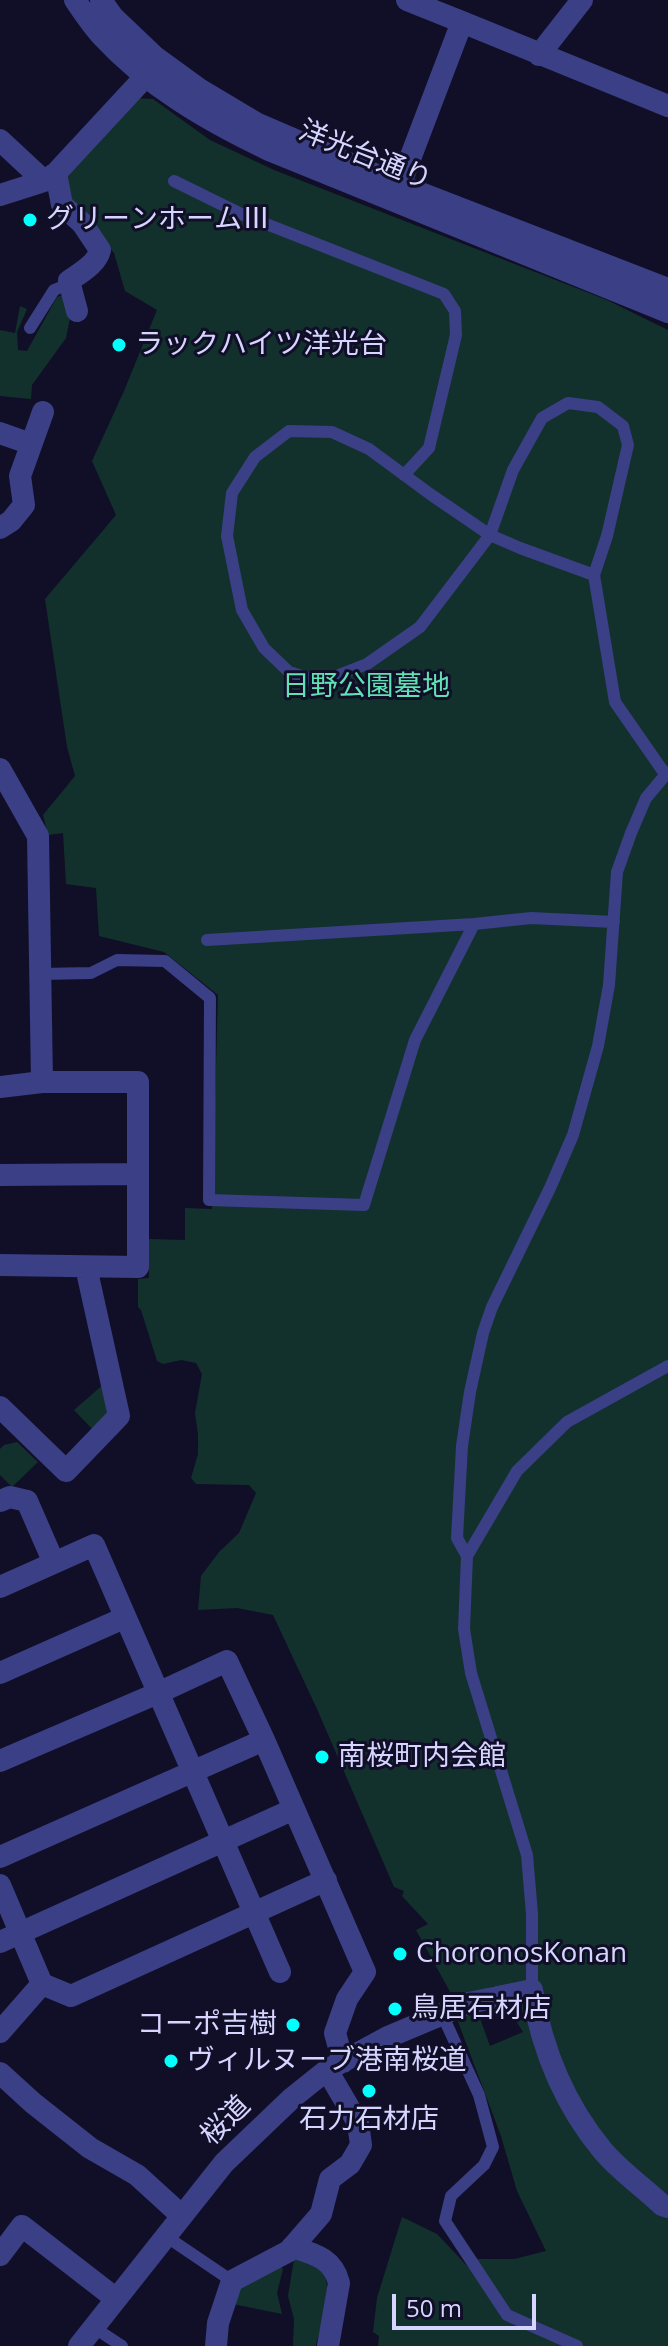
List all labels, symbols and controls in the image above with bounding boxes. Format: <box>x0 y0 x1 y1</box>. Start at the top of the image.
street label: 洋光台通り <box>294 114 436 198</box>
place label: グリーンホームⅢ <box>46 203 270 237</box>
marker: グリーンホームⅢ <box>21 211 39 229</box>
place label: ラックハイツ洋光台 <box>135 328 387 362</box>
marker: ラックハイツ洋光台 <box>110 336 128 354</box>
park label: 日野公園墓地 <box>282 670 450 704</box>
place label: 南桜町内会館 <box>338 1740 506 1774</box>
marker: 南桜町内会館 <box>313 1748 331 1766</box>
place label: ChoronosKonan <box>416 1937 627 1971</box>
marker: ChoronosKonan <box>391 1945 409 1963</box>
place label: 鳥居石材店 <box>411 1992 551 2026</box>
marker: 鳥居石材店 <box>386 2000 404 2018</box>
place label: コーポ吉樹 <box>137 2008 277 2042</box>
marker: コーポ吉樹 <box>284 2016 302 2034</box>
place label: ヴィルヌーブ港南桜道 <box>187 2044 467 2078</box>
marker: ヴィルヌーブ港南桜道 <box>162 2052 180 2070</box>
marker: 石力石材店 <box>360 2082 378 2100</box>
street label: 桜道 <box>194 2089 258 2153</box>
place label: 石力石材店 <box>299 2103 439 2137</box>
scale bar <box>396 2278 540 2328</box>
text: 50 m <box>406 2291 462 2324</box>

